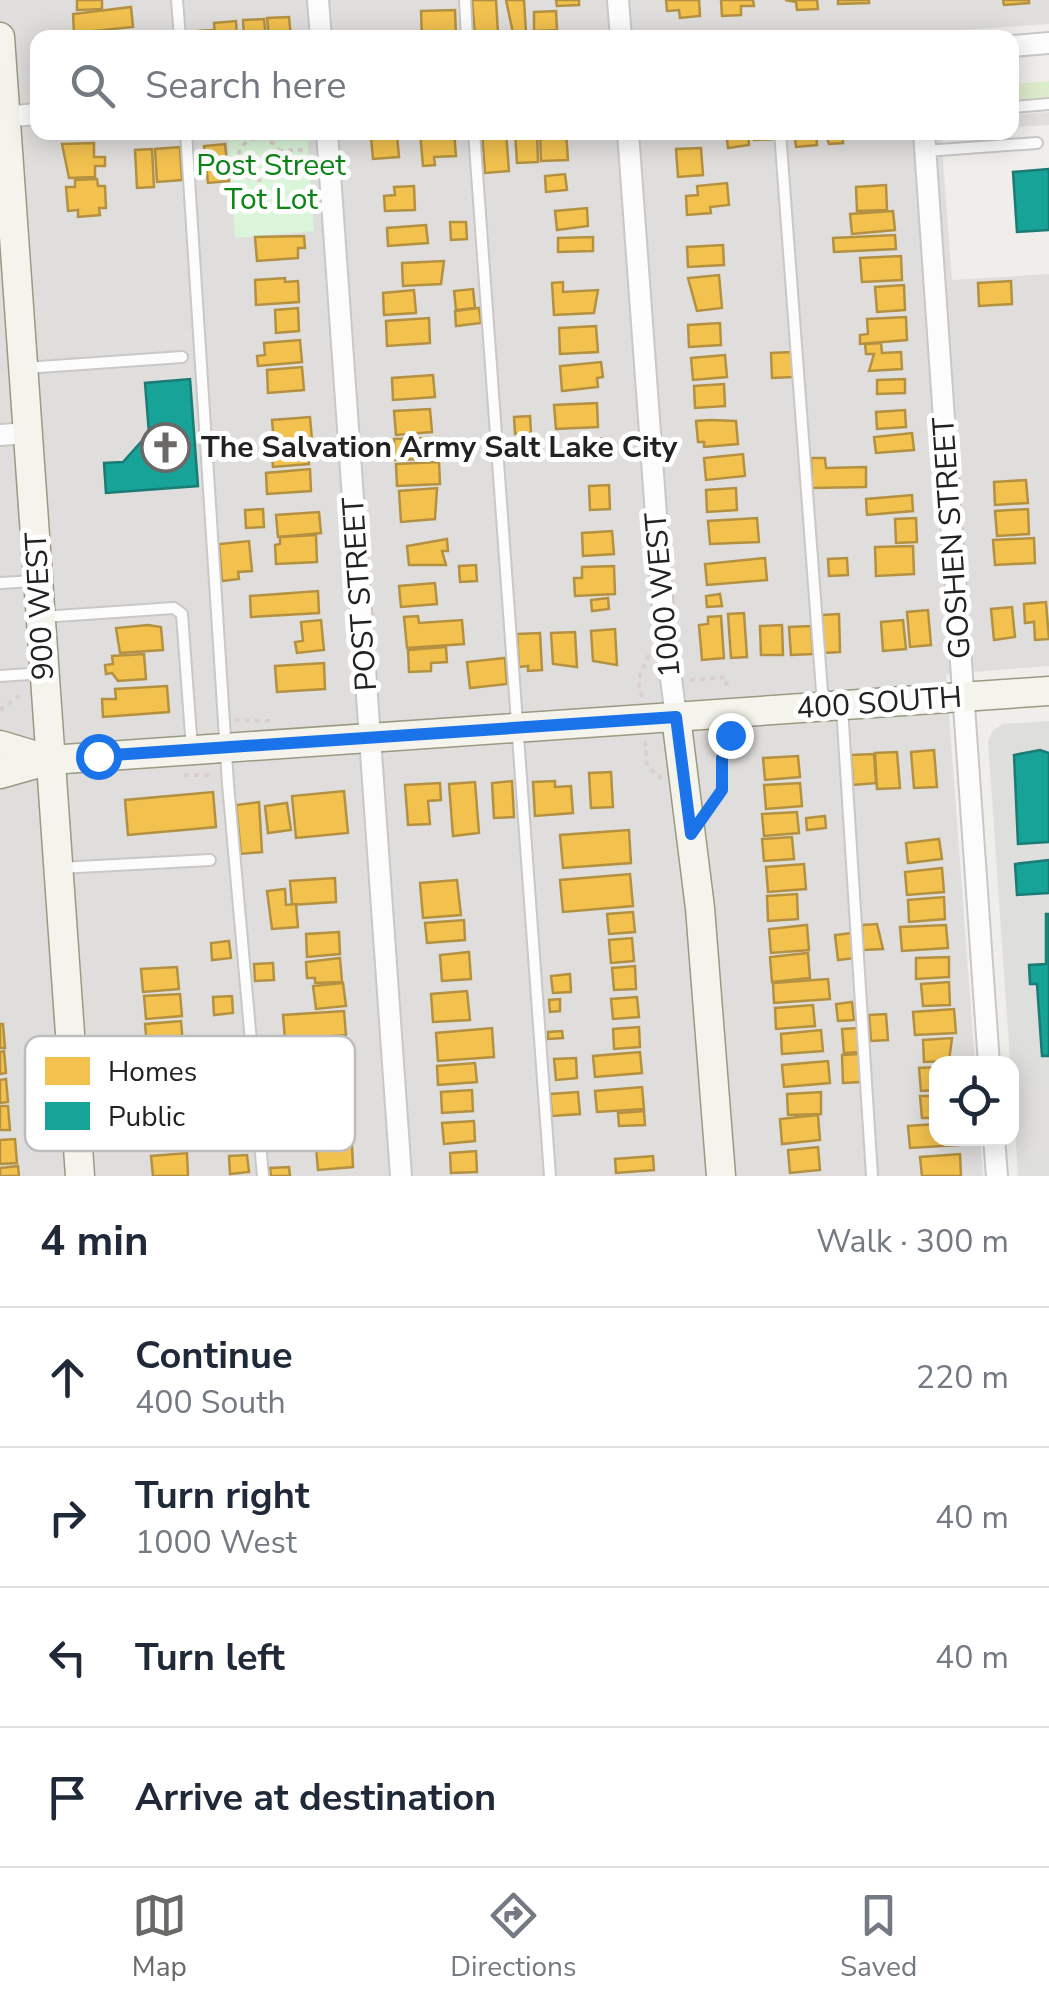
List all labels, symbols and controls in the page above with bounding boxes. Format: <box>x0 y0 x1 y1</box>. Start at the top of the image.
search box <box>30 30 1019 140</box>
icon: search <box>65 58 120 113</box>
text: Search here <box>145 60 346 111</box>
park label: Post Street Tot Lot <box>196 145 346 220</box>
street label: GOSHEN STREET <box>923 416 981 660</box>
church icon: The Salvation Army Salt Lake City <box>140 421 192 473</box>
place label: The Salvation Army Salt Lake City <box>201 427 678 468</box>
street label: POST STREET <box>333 496 387 692</box>
street label: 1000 WEST <box>635 511 691 679</box>
street label: 900 WEST <box>16 531 64 681</box>
street label: 400 SOUTH <box>795 677 963 729</box>
route end <box>708 713 754 759</box>
route start <box>76 734 122 780</box>
legend <box>25 1036 355 1151</box>
text: Homes <box>108 1053 197 1091</box>
map controls <box>929 1056 1019 1146</box>
button: locate <box>929 1056 1019 1146</box>
text: Public <box>108 1098 185 1136</box>
text: 4 min <box>40 1213 149 1270</box>
text: Walk · 300 m <box>816 1220 1009 1263</box>
text: Continue <box>135 1330 293 1381</box>
icon: ahead <box>40 1350 95 1405</box>
text: 220 m <box>916 1356 1009 1399</box>
text: 400 South <box>135 1381 286 1424</box>
text: Turn right <box>135 1470 310 1521</box>
icon: right <box>40 1490 95 1545</box>
text: 40 m <box>935 1496 1009 1539</box>
text: 1000 West <box>135 1521 297 1564</box>
icon: left <box>40 1630 95 1685</box>
text: Turn left <box>135 1632 285 1683</box>
text: 40 m <box>935 1636 1009 1679</box>
icon: arrive <box>40 1770 95 1825</box>
text: Arrive at destination <box>135 1772 496 1823</box>
tab: Map <box>132 1888 187 1986</box>
tab: Directions <box>450 1888 576 1986</box>
tab: Saved <box>840 1888 917 1986</box>

